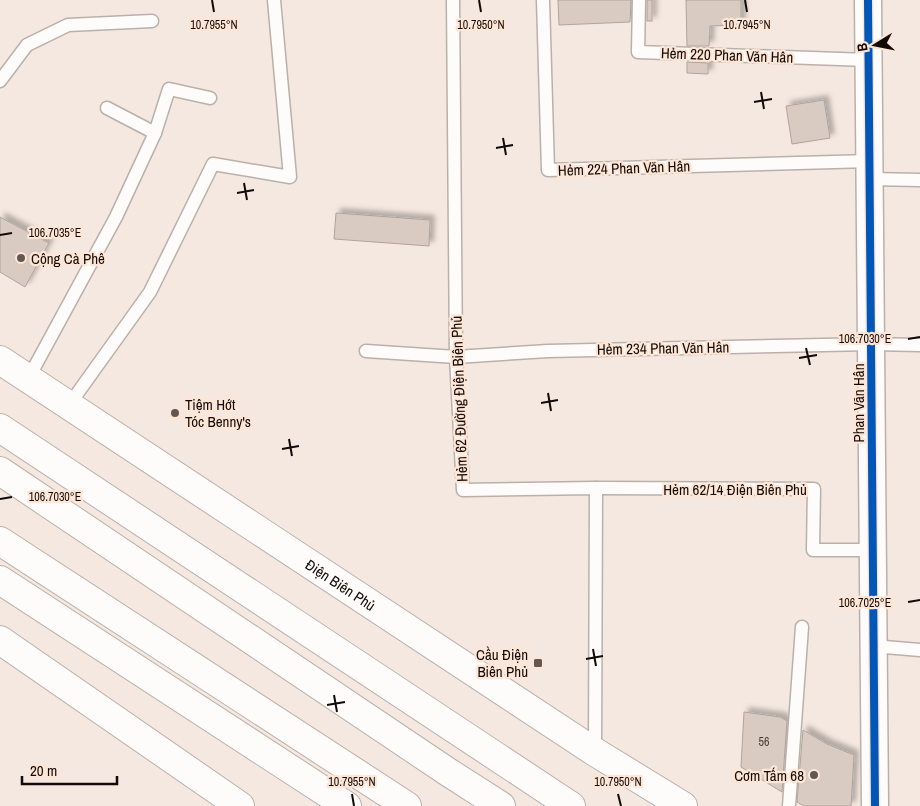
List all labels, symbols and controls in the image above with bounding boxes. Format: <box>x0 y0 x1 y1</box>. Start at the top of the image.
text: 10.7955°N <box>190 17 238 33</box>
text: 10.7950°N <box>457 17 505 33</box>
text: 10.7945°N <box>723 17 771 33</box>
north arrow <box>850 20 900 70</box>
street label: Hẻm 220 Phan Văn Hân <box>660 42 794 68</box>
text: B <box>853 42 872 53</box>
street label: Hẻm 224 Phan Văn Hân <box>557 155 691 181</box>
text: 106.7035°E <box>29 225 81 241</box>
place label: Cộng Cà Phê <box>31 248 105 269</box>
marker: Cộng Cà Phê <box>15 252 27 264</box>
street label: Hẻm 62 Đường Điện Biên Phủ <box>446 316 472 482</box>
text: 106.7030°E <box>839 331 891 347</box>
street label: Hẻm 234 Phan Văn Hân <box>597 336 729 360</box>
street label: Phan Văn Hân <box>848 363 869 443</box>
place label: Tiệm Hớt Tóc Benny's <box>185 394 251 432</box>
marker: Tiệm Hớt Tóc Benny's <box>169 407 181 419</box>
street label: Hẻm 62/14 Điện Biên Phủ <box>663 479 807 500</box>
text: 106.7030°E <box>29 489 81 505</box>
street label: Điện Biên Phủ <box>301 554 380 615</box>
text: 106.7025°E <box>839 595 891 611</box>
place label: Cầu Điện Biên Phủ <box>476 644 528 682</box>
marker: Cầu Điện Biên Phủ <box>532 657 544 669</box>
house number: 56 <box>759 734 769 750</box>
scale bar <box>22 754 118 786</box>
text: 20 m <box>30 760 57 781</box>
place label: Cơm Tấm 68 <box>734 765 804 786</box>
marker: Cơm Tấm 68 <box>808 769 820 781</box>
text: 10.7955°N <box>328 774 376 790</box>
text: 10.7950°N <box>594 774 642 790</box>

